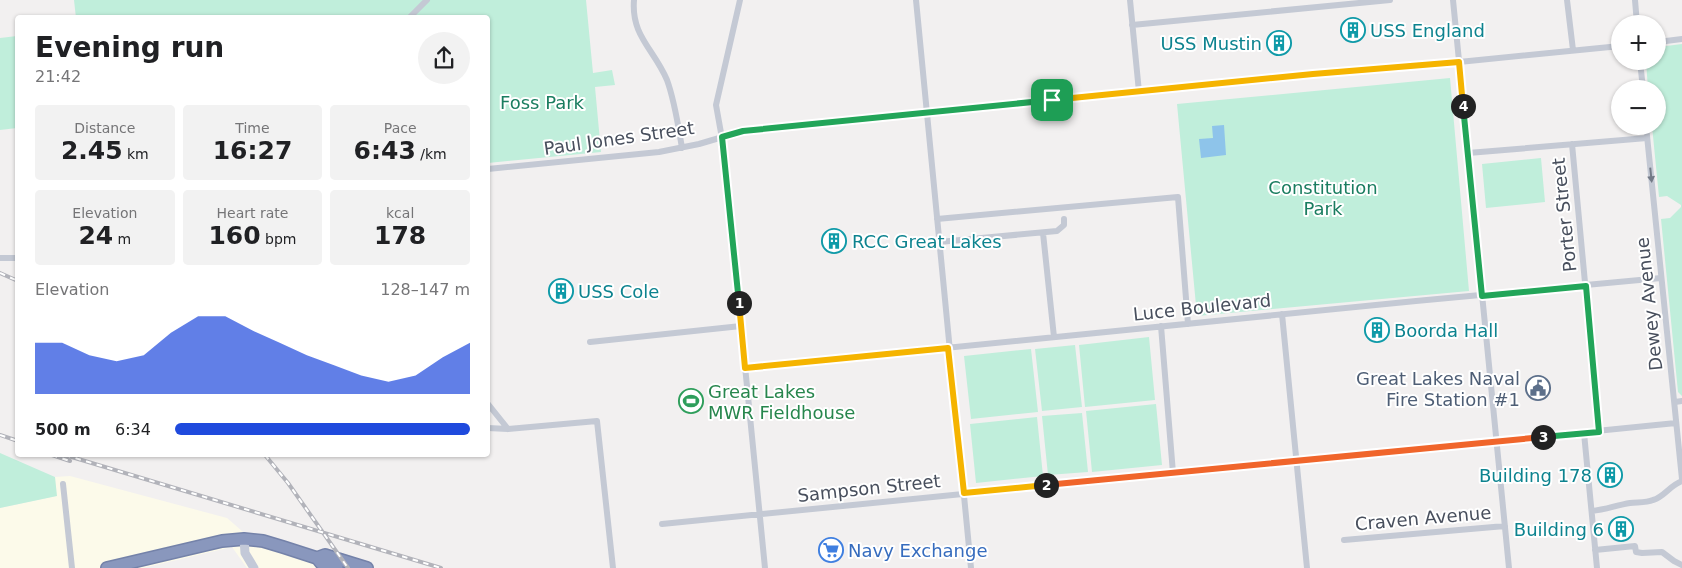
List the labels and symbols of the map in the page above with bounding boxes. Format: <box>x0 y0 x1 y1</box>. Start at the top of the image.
building icon: USS England <box>1340 17 1366 43</box>
place label: USS England <box>1370 20 1485 41</box>
building icon: USS Mustin <box>1266 30 1292 56</box>
place label: USS Mustin <box>1160 33 1262 54</box>
pin <box>1031 79 1073 121</box>
park label: Foss Park <box>500 92 585 113</box>
pin: 4 <box>1450 94 1476 118</box>
street label: Paul Jones Street <box>542 117 696 159</box>
street label: Porter Street <box>1548 157 1580 273</box>
one-way arrow <box>1647 167 1655 183</box>
park label: Constitution Park <box>1268 177 1378 219</box>
building icon: RCC Great Lakes <box>821 228 847 254</box>
place label: RCC Great Lakes <box>852 231 1002 252</box>
street label: Dewey Avenue <box>1632 236 1666 372</box>
building icon: USS Cole <box>548 278 574 304</box>
place label: USS Cole <box>578 281 659 302</box>
street label: Luce Boulevard <box>1132 289 1272 325</box>
pin: 1 <box>726 290 752 316</box>
building icon: Boorda Hall <box>1364 317 1390 343</box>
place label: Boorda Hall <box>1394 320 1498 341</box>
place label: Great Lakes Naval Fire Station #1 <box>1356 368 1520 410</box>
public building icon: Great Lakes Naval Fire Station #1 <box>1525 375 1551 401</box>
place label: Great Lakes MWR Fieldhouse <box>708 381 855 423</box>
sports icon: Great Lakes MWR Fieldhouse <box>678 388 704 414</box>
pin: 3 <box>1530 424 1556 450</box>
building icon: Building 178 <box>1597 462 1623 488</box>
place label: Building 178 <box>1479 465 1592 486</box>
street label: Sampson Street <box>796 470 942 506</box>
pin: 2 <box>1034 472 1058 498</box>
street label: Craven Avenue <box>1354 502 1492 534</box>
building icon: Building 6 <box>1608 516 1634 542</box>
place label: Building 6 <box>1514 519 1604 540</box>
supermarket icon: Navy Exchange <box>818 537 844 563</box>
place label: Navy Exchange <box>848 540 987 561</box>

